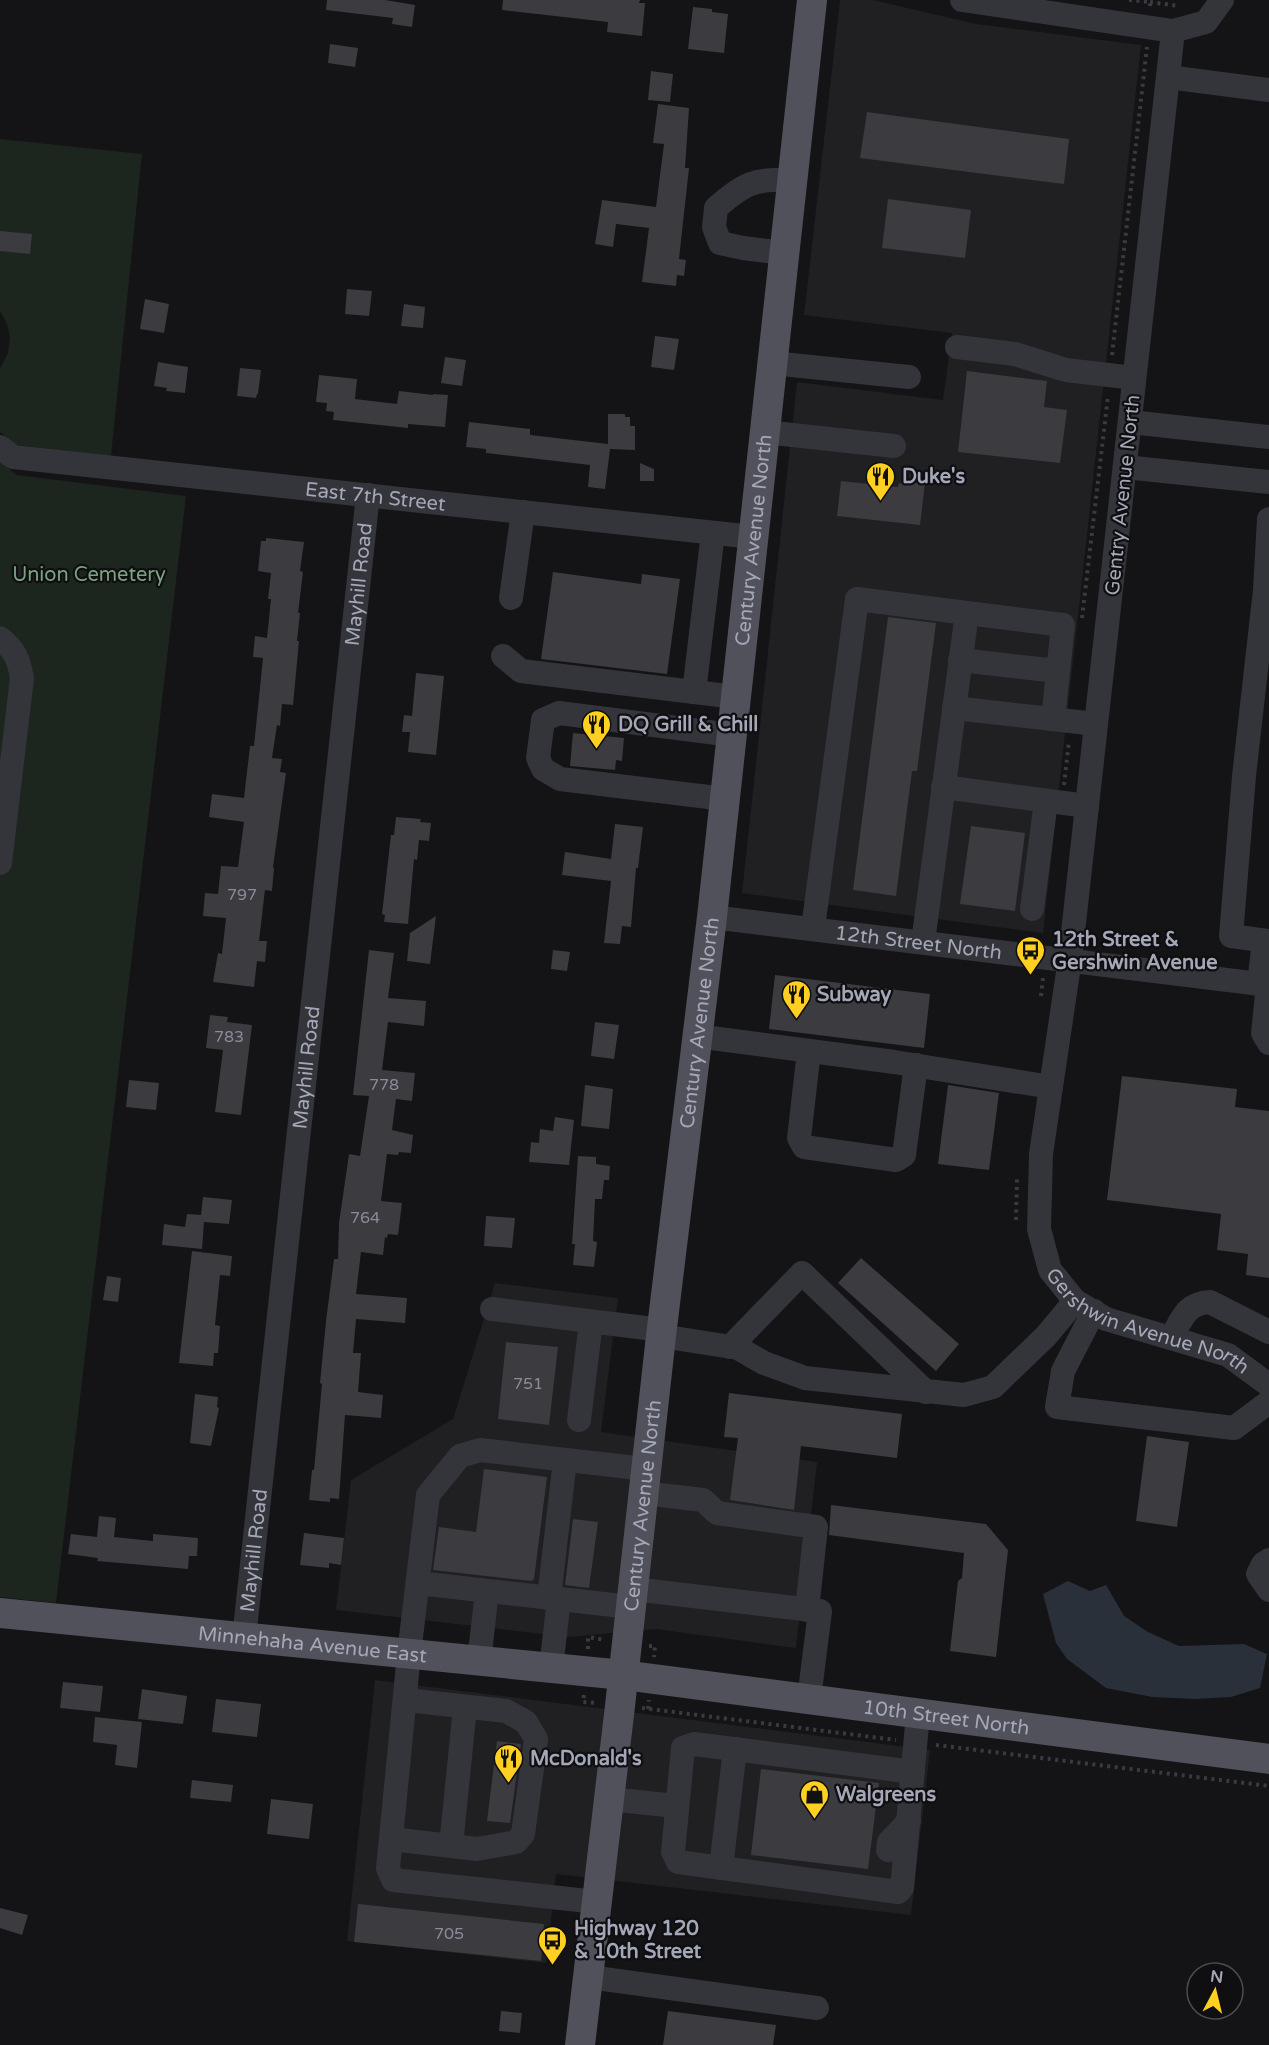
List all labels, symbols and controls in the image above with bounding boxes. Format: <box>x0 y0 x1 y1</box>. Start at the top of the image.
street label: Gentry Avenue North <box>1101 393 1145 597</box>
street label: Century Avenue North <box>731 433 778 647</box>
restaurant icon: Duke's <box>865 460 897 502</box>
place label: Duke's <box>902 465 966 489</box>
street label: East 7th Street <box>304 478 447 517</box>
street label: Mayhill Road <box>341 521 378 647</box>
park label: Union Cemetery <box>12 563 166 587</box>
restaurant icon: DQ Grill & Chill <box>581 708 613 750</box>
place label: DQ Grill & Chill <box>618 713 758 737</box>
house number: 797 <box>227 885 257 905</box>
street label: Century Avenue North <box>675 916 725 1130</box>
street label: 12th Street North <box>834 921 1003 965</box>
place label: 12th Street & Gershwin Avenue <box>1052 928 1218 975</box>
bus stop icon: 12th Street & Gershwin Avenue <box>1015 934 1047 976</box>
restaurant icon: Subway <box>780 978 812 1020</box>
place label: Subway <box>817 983 892 1007</box>
street label: Mayhill Road <box>288 1005 326 1130</box>
house number: 783 <box>214 1027 244 1047</box>
house number: 778 <box>369 1075 399 1095</box>
house number: 764 <box>350 1208 380 1228</box>
street label: Gershwin Avenue North <box>1040 1264 1254 1380</box>
house number: 751 <box>513 1374 543 1394</box>
street label: Century Avenue North <box>620 1399 667 1613</box>
street label: Mayhill Road <box>236 1488 273 1613</box>
street label: Minnehaha Avenue East <box>197 1622 428 1668</box>
street label: 10th Street North <box>861 1695 1031 1741</box>
restaurant icon: McDonald's <box>493 1742 525 1784</box>
place label: McDonald's <box>530 1747 642 1771</box>
shop icon: Walgreens <box>799 1778 831 1820</box>
place label: Walgreens <box>836 1783 936 1807</box>
place label: Highway 120 & 10th Street <box>574 1917 701 1964</box>
house number: 705 <box>434 1924 464 1944</box>
bus stop icon: Highway 120 & 10th Street <box>537 1924 569 1966</box>
north arrow <box>1185 1961 1245 2021</box>
text: N <box>1209 1966 1224 1988</box>

